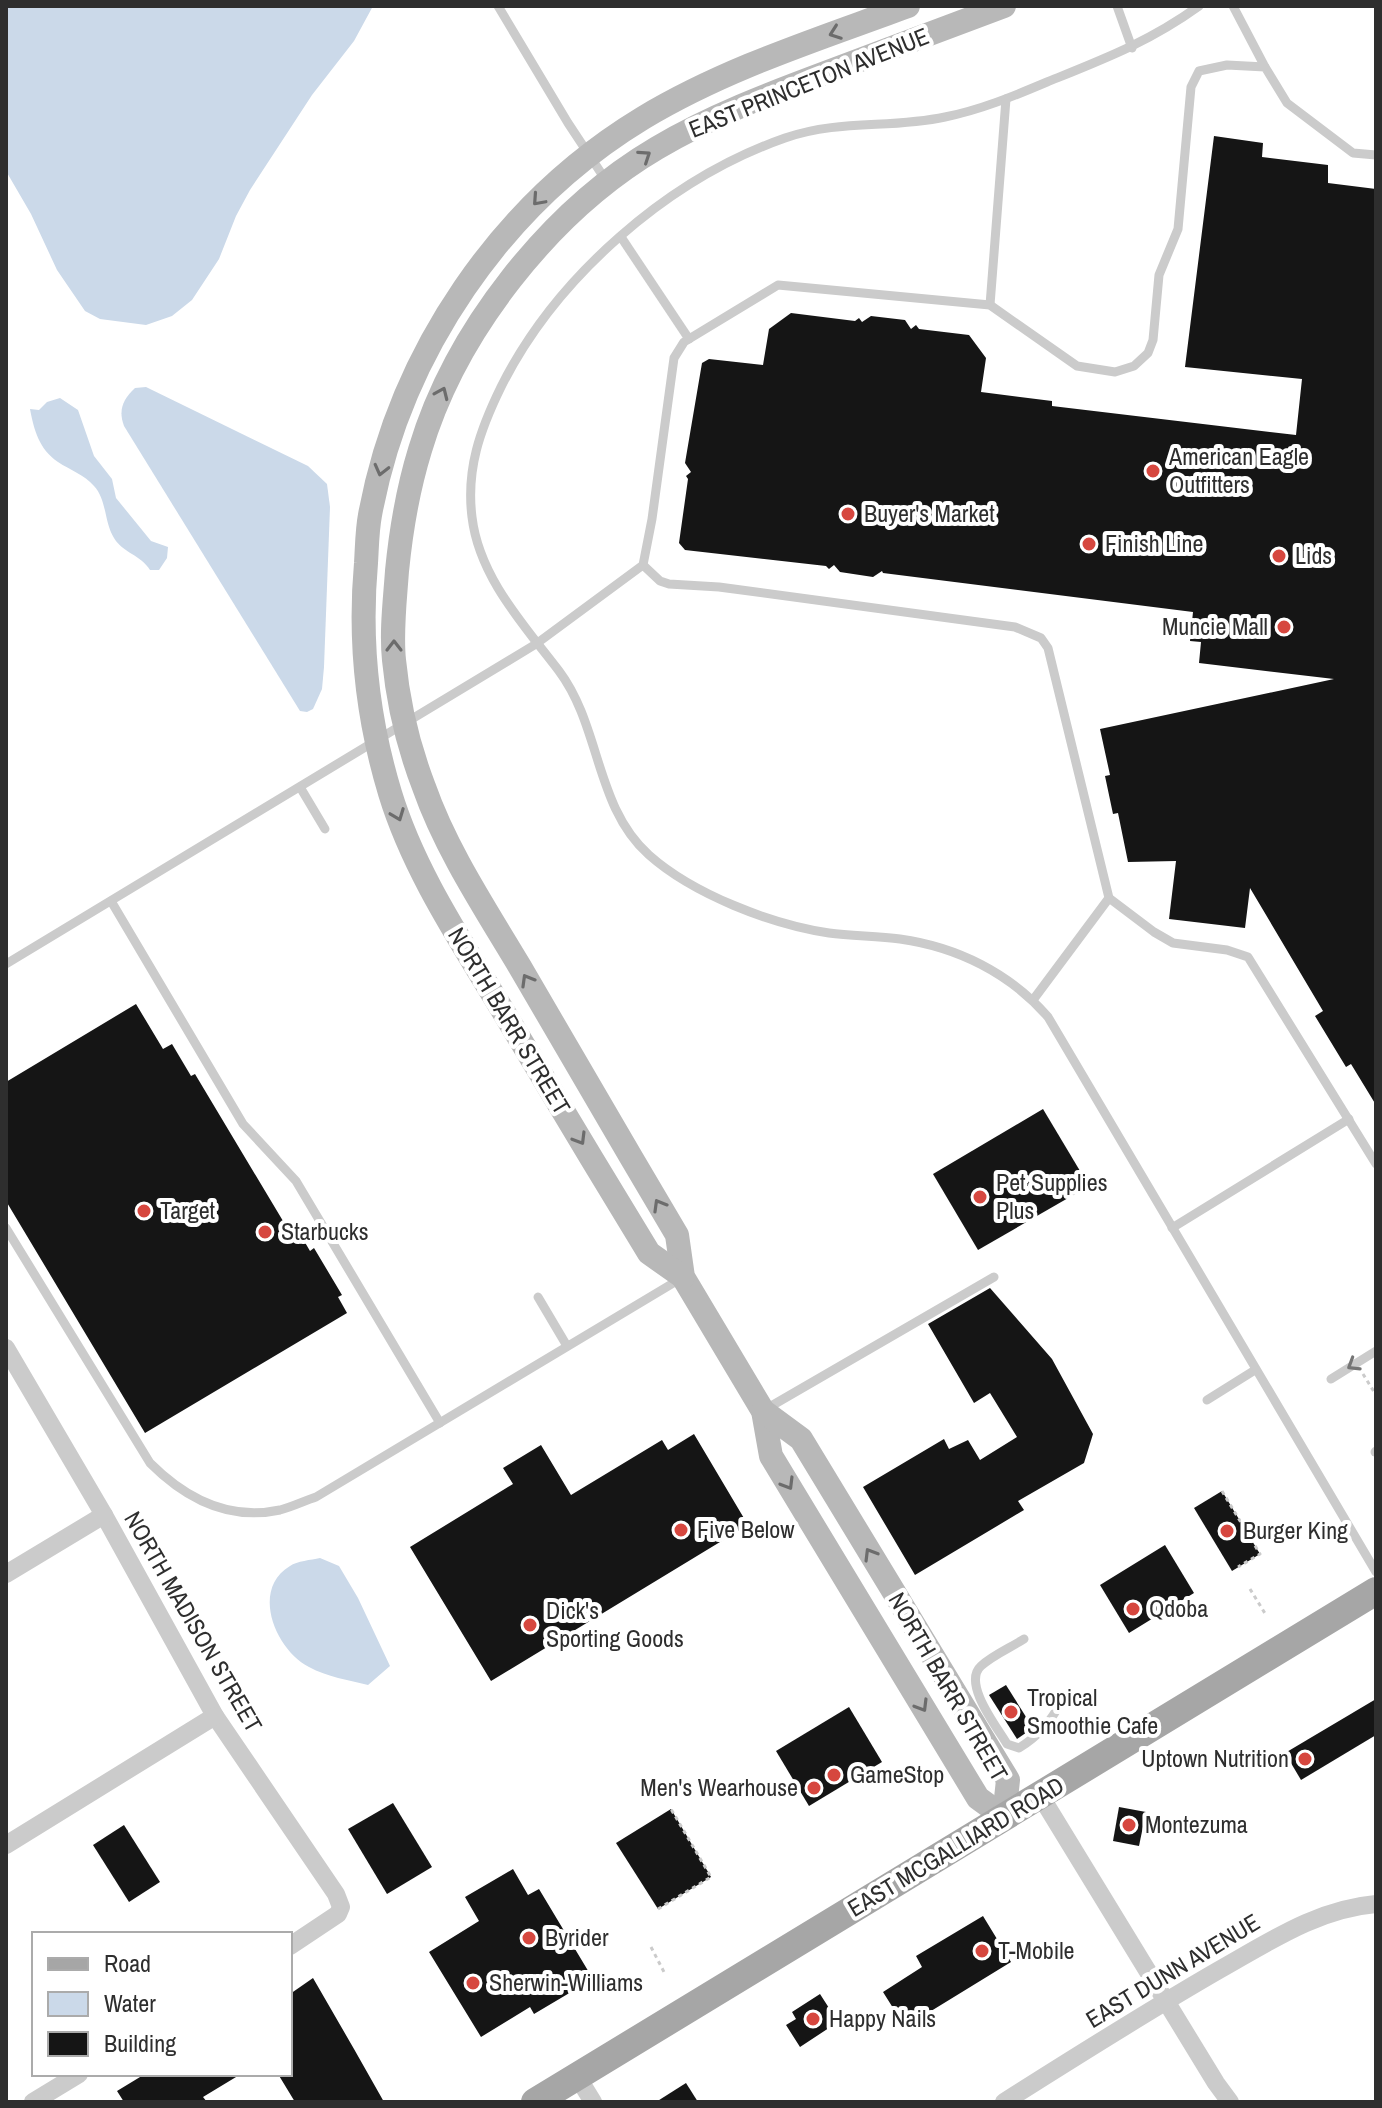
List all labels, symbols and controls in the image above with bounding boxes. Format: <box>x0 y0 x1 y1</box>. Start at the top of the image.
street label: EAST PRINCETON AVENUE <box>684 19 933 145</box>
one-way arrow <box>829 23 843 40</box>
one-way arrow <box>636 151 651 166</box>
one-way arrow <box>533 191 548 205</box>
one-way arrow <box>432 386 448 401</box>
place label: American Eagle Outfitters <box>1168 440 1309 500</box>
one-way arrow <box>374 462 391 476</box>
marker: American Eagle Outfitters <box>1144 462 1162 480</box>
place label: Buyer's Market <box>864 497 995 529</box>
marker: Buyer's Market <box>839 505 857 523</box>
place label: Finish Line <box>1105 527 1203 559</box>
marker: Finish Line <box>1080 535 1098 553</box>
place label: Lids <box>1295 539 1332 571</box>
marker: Lids <box>1270 547 1288 565</box>
place label: Muncie Mall <box>1162 610 1268 642</box>
marker: Muncie Mall <box>1275 618 1293 636</box>
one-way arrow <box>385 639 403 652</box>
one-way arrow <box>388 807 405 821</box>
street label: NORTH BARR STREET <box>441 921 578 1120</box>
one-way arrow <box>521 974 537 989</box>
one-way arrow <box>570 1130 586 1145</box>
place label: Pet Supplies Plus <box>996 1166 1108 1226</box>
marker: Pet Supplies Plus <box>971 1188 989 1206</box>
place label: Target <box>160 1194 216 1226</box>
one-way arrow <box>653 1199 669 1213</box>
marker: Target <box>135 1202 153 1220</box>
place label: Starbucks <box>281 1215 369 1247</box>
marker: Starbucks <box>256 1223 274 1241</box>
one-way arrow <box>1347 1356 1362 1371</box>
one-way arrow <box>778 1475 794 1490</box>
street label: NORTH MADISON STREET <box>117 1505 270 1738</box>
place label: Five Below <box>697 1513 795 1545</box>
place label: Burger King <box>1243 1514 1348 1546</box>
marker: Five Below <box>672 1521 690 1539</box>
marker: Burger King <box>1218 1522 1236 1540</box>
one-way arrow <box>864 1548 880 1563</box>
street label: NORTH BARR STREET <box>882 1586 1016 1787</box>
place label: Qdoba <box>1149 1592 1208 1624</box>
place label: Dick's Sporting Goods <box>546 1594 684 1654</box>
marker: Qdoba <box>1124 1600 1142 1618</box>
marker: Dick's Sporting Goods <box>521 1616 539 1634</box>
place label: Tropical Smoothie Cafe <box>1027 1681 1158 1741</box>
one-way arrow <box>912 1697 928 1712</box>
marker: Tropical Smoothie Cafe <box>1002 1703 1020 1721</box>
place label: Uptown Nutrition <box>1141 1742 1289 1774</box>
marker: Uptown Nutrition <box>1296 1750 1314 1768</box>
place label: GameStop <box>850 1758 944 1790</box>
marker: GameStop <box>825 1766 843 1784</box>
street label: EAST MCGALLIARD ROAD <box>841 1769 1070 1923</box>
place label: Men's Wearhouse <box>640 1771 798 1803</box>
marker: Men's Wearhouse <box>805 1779 823 1797</box>
place label: Montezuma <box>1145 1808 1248 1840</box>
marker: Montezuma <box>1120 1816 1138 1834</box>
street label: EAST DUNN AVENUE <box>1080 1906 1265 2035</box>
place label: Byrider <box>545 1921 609 1953</box>
marker: Byrider <box>520 1929 538 1947</box>
legend <box>32 1932 292 2076</box>
place label: T-Mobile <box>998 1934 1075 1966</box>
marker: T-Mobile <box>973 1942 991 1960</box>
text: Road <box>104 1947 151 1979</box>
place label: Sherwin-Williams <box>489 1966 643 1998</box>
marker: Sherwin-Williams <box>464 1974 482 1992</box>
text: Water <box>104 1987 156 2019</box>
place label: Happy Nails <box>829 2002 936 2034</box>
marker: Happy Nails <box>804 2010 822 2028</box>
text: Building <box>104 2027 176 2059</box>

